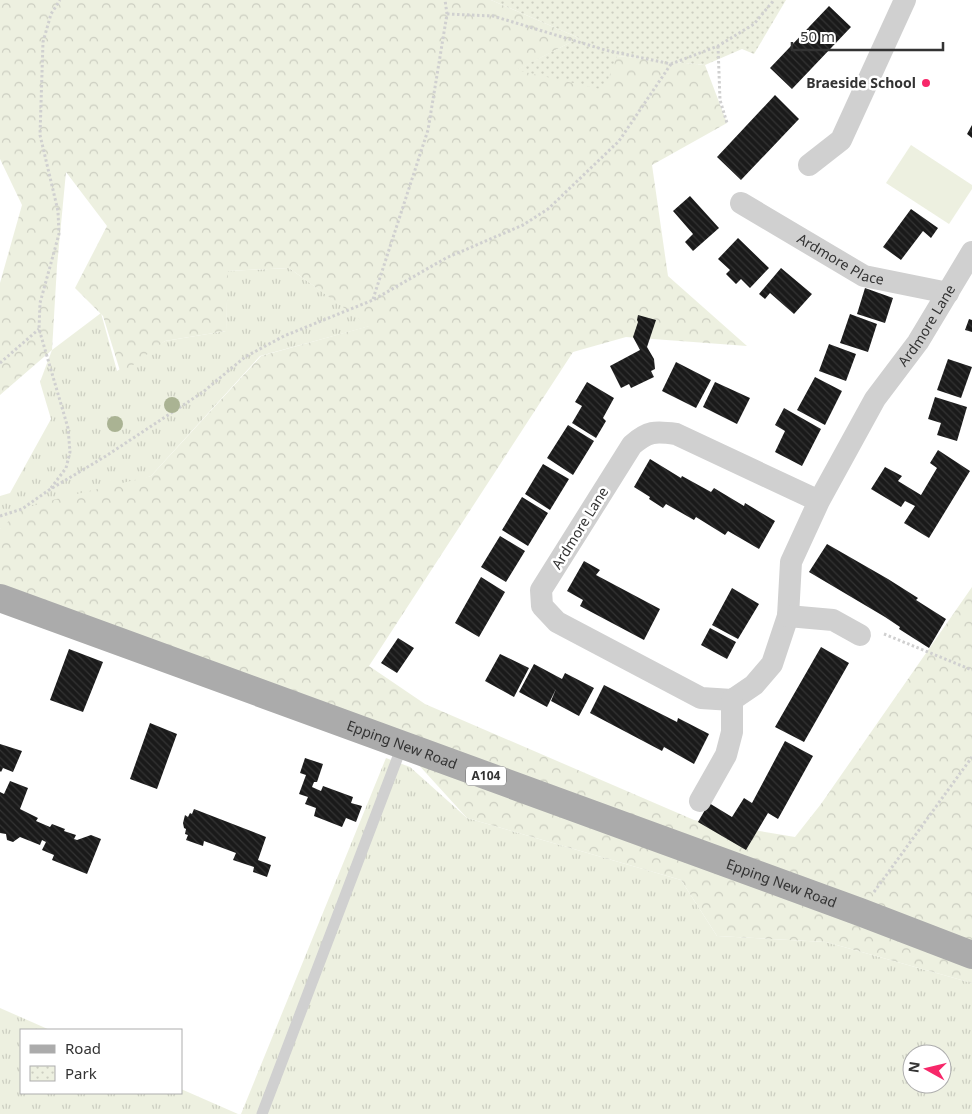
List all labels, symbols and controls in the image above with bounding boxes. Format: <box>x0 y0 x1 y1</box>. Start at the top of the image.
scale bar <box>792 20 943 52</box>
text: 50 m <box>800 26 835 46</box>
place label: Braeside School <box>806 73 916 92</box>
marker: Braeside School <box>920 77 932 89</box>
street label: Ardmore Place <box>794 229 886 289</box>
street label: Ardmore Lane <box>893 281 959 370</box>
street label: Ardmore Lane <box>547 483 612 572</box>
street label: Epping New Road <box>344 715 460 773</box>
road number: A104 <box>466 766 506 786</box>
street label: Epping New Road <box>724 854 840 912</box>
legend <box>20 1029 182 1094</box>
text: Road <box>65 1038 101 1058</box>
north arrow <box>902 1044 952 1094</box>
text: N <box>903 1060 924 1074</box>
text: Park <box>65 1063 97 1083</box>

